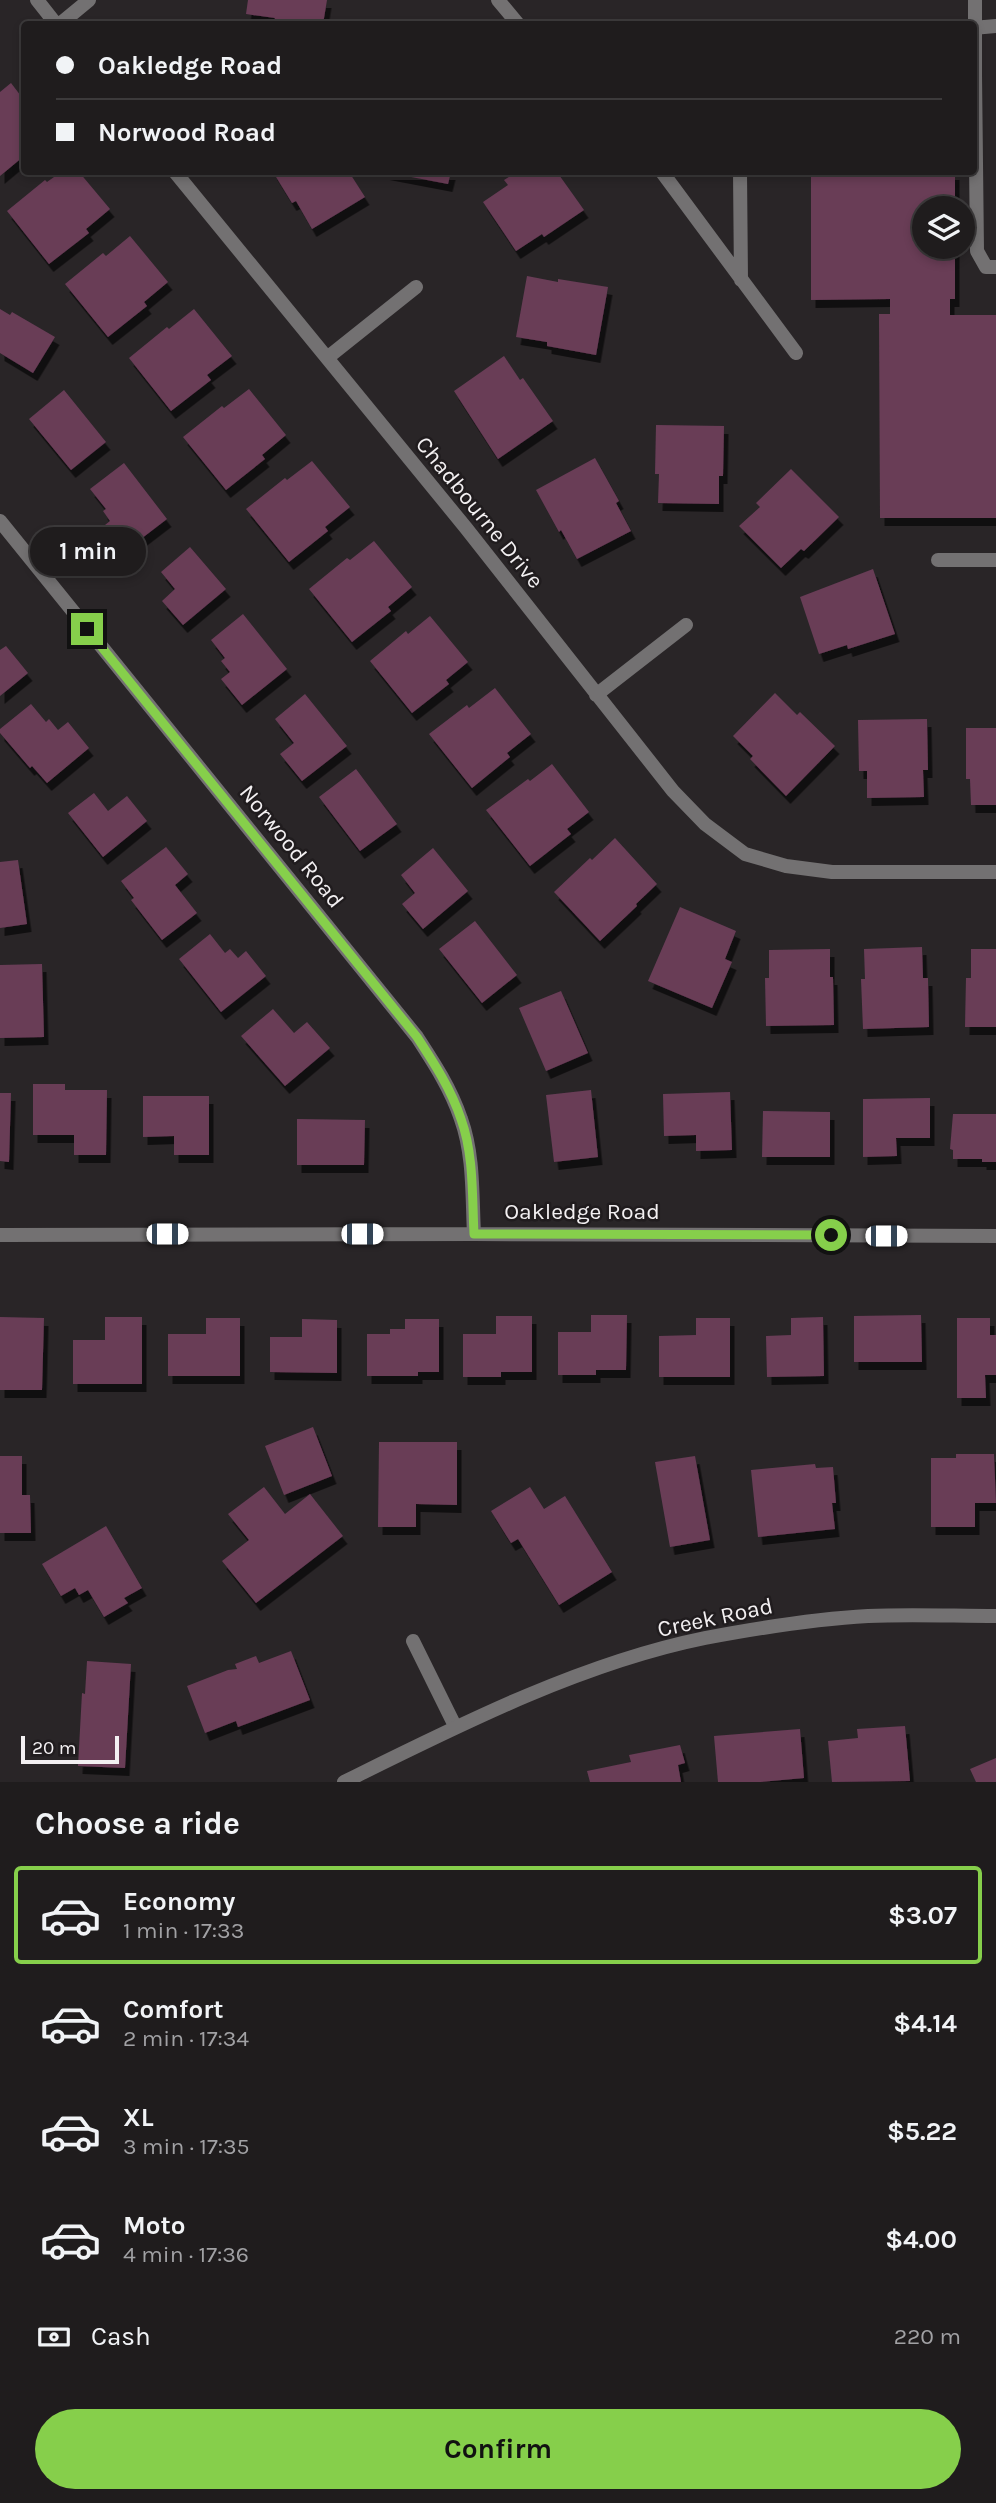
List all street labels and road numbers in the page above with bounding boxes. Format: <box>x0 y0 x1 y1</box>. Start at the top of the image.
street label: Chadbourne Drive <box>410 431 549 594</box>
street label: Norwood Road <box>234 779 349 913</box>
street label: Oakledge Road <box>504 1198 660 1225</box>
street label: Creek Road <box>655 1592 775 1643</box>

